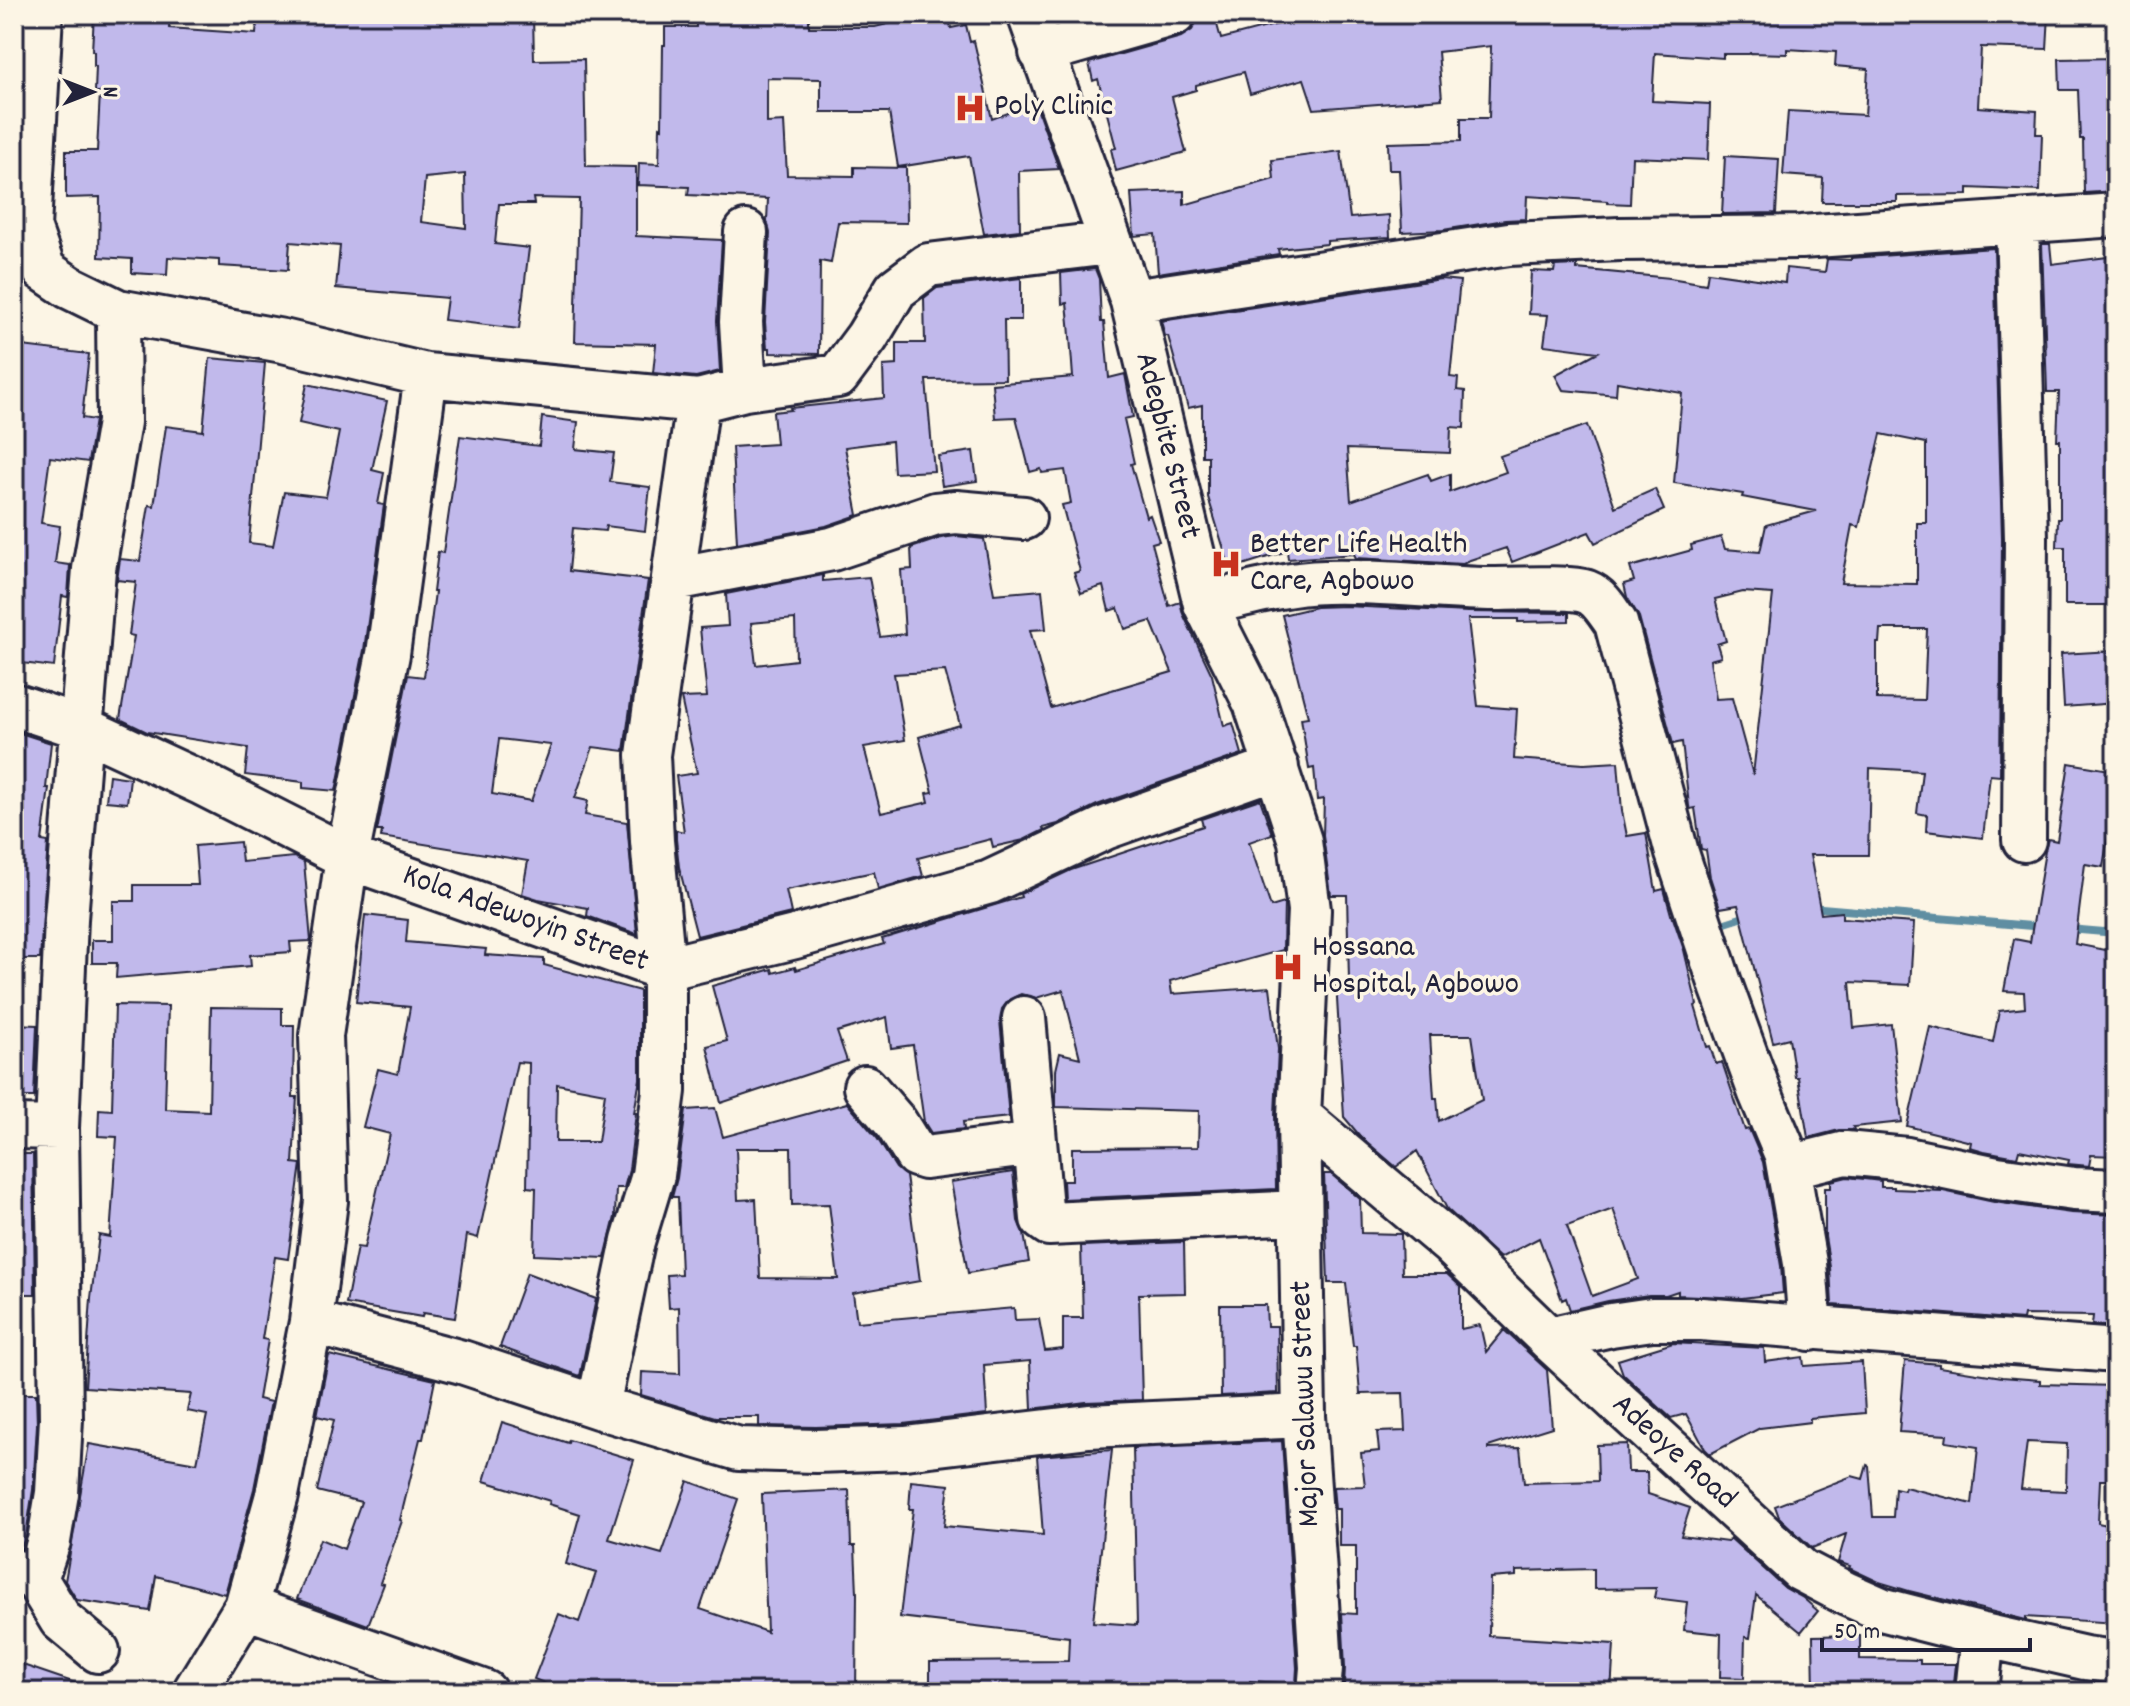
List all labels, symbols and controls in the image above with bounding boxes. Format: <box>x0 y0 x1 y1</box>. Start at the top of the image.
north arrow <box>52 52 132 132</box>
place label: Poly Clinic <box>994 85 1113 131</box>
text: N <box>93 87 124 98</box>
hospital icon: Poly Clinic <box>953 91 987 125</box>
street label: Adegbite Street <box>1121 348 1211 545</box>
place label: Better Life Health Care, Agbowo <box>1250 523 1467 606</box>
hospital icon: Better Life Health Care, Agbowo <box>1209 547 1243 581</box>
street label: Kola Adewoyin Street <box>395 854 655 986</box>
place label: Hossana Hospital, Agbowo <box>1312 926 1519 1009</box>
hospital icon: Hossana Hospital, Agbowo <box>1271 950 1305 984</box>
street label: Major Salawu Street <box>1280 1280 1334 1528</box>
street label: Adeoye Road <box>1600 1384 1746 1522</box>
scale bar <box>1822 1602 2030 1652</box>
text: 50 m <box>1834 1616 1880 1650</box>

